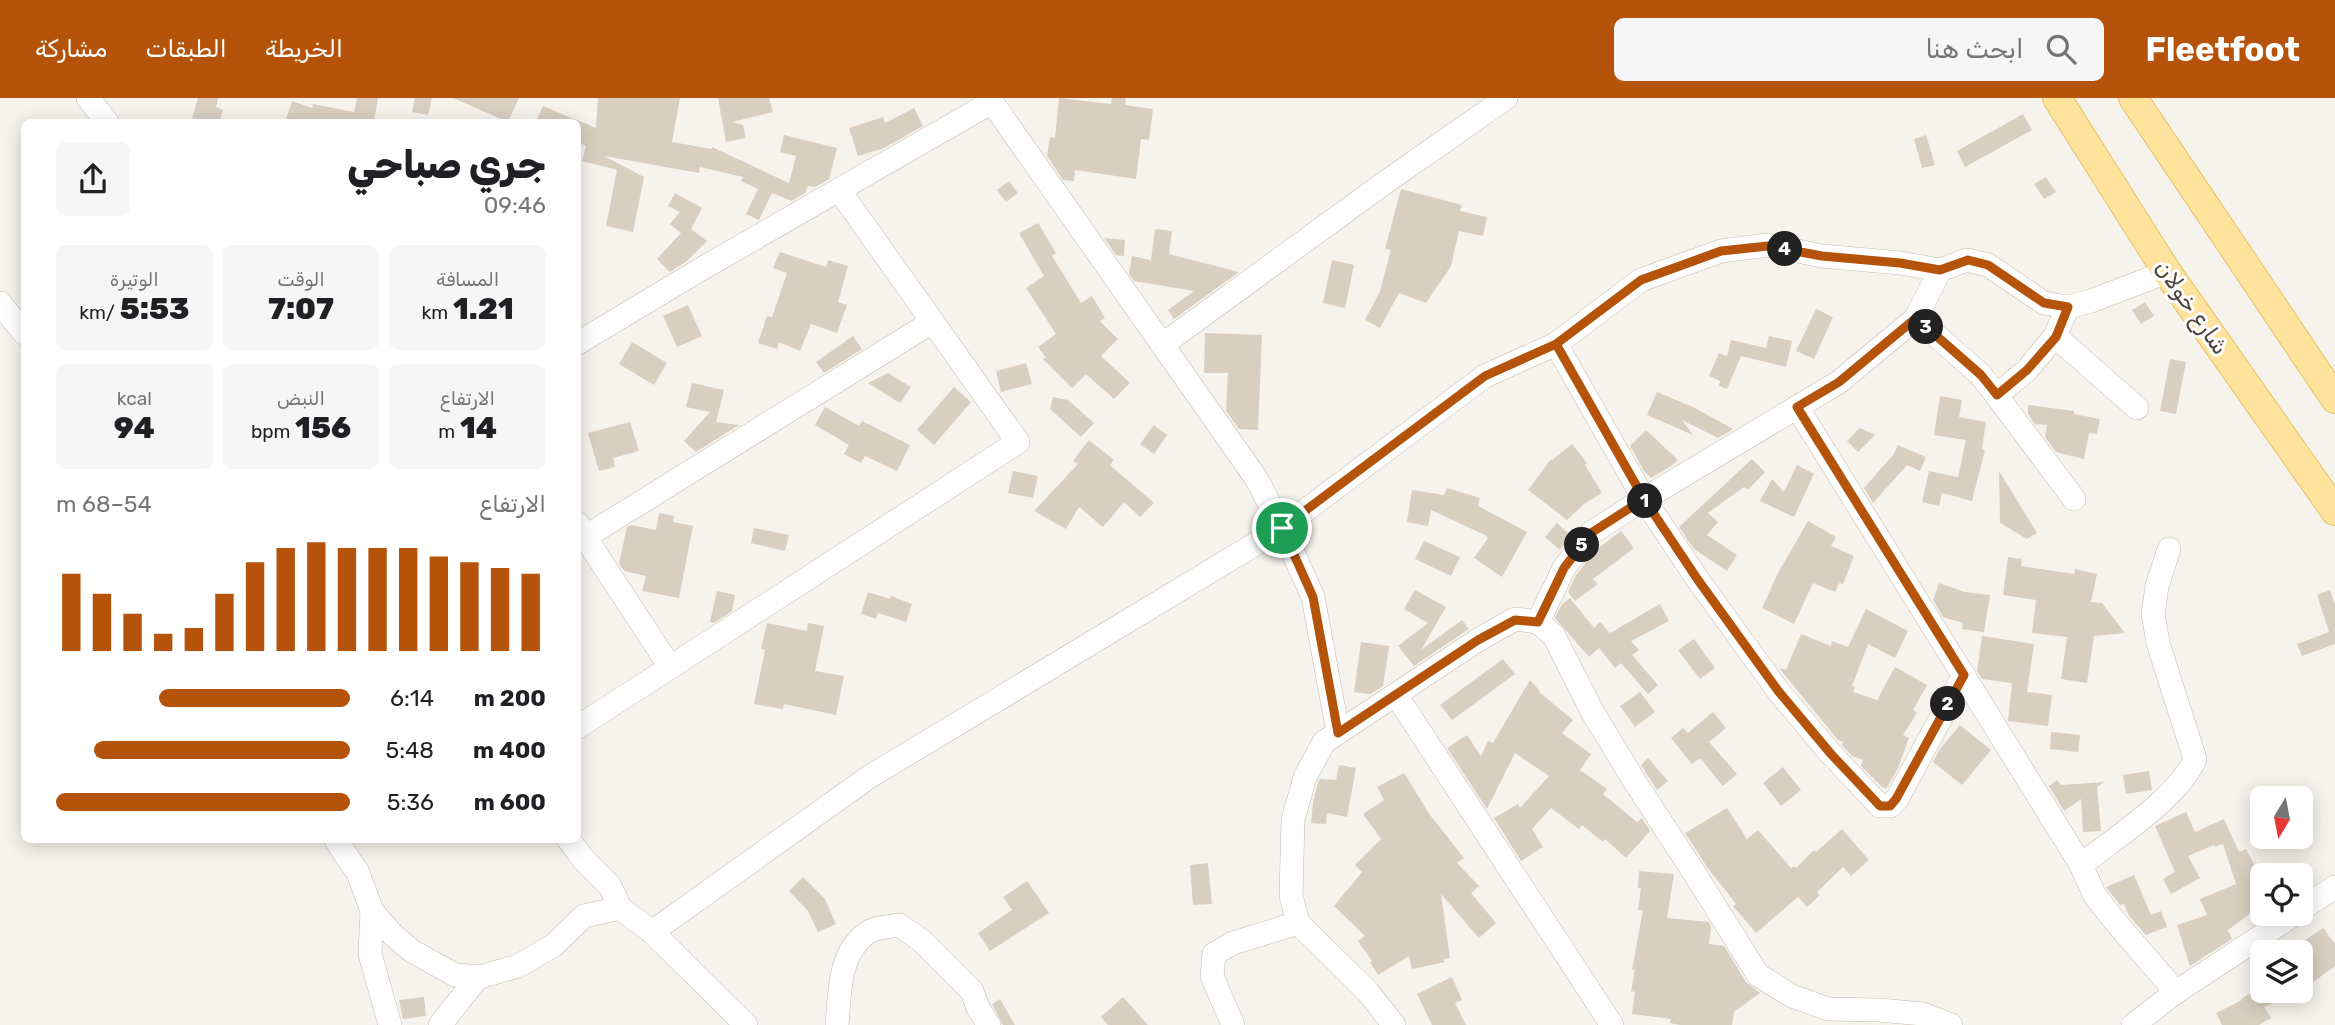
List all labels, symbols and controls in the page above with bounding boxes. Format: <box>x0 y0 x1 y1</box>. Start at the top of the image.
search box <box>1614 18 2104 81</box>
icon: search <box>2042 30 2080 68</box>
text: Fleetfoot <box>2146 30 2300 69</box>
text: ابحث هنا <box>1925 34 2024 65</box>
text: مشاركة <box>35 35 107 63</box>
text: الطبقات <box>145 35 227 63</box>
text: الخريطة <box>265 35 343 63</box>
button: share <box>56 142 130 216</box>
text: جري صباحي <box>347 142 546 188</box>
text: 09:46 <box>484 191 546 219</box>
pin: 4 <box>1768 232 1802 266</box>
text: 4 <box>1778 237 1791 260</box>
street label: شارع خولان <box>2148 254 2235 361</box>
text: الوتيرة <box>110 268 159 291</box>
text: الوقت <box>277 268 325 291</box>
text: المسافة <box>436 268 499 291</box>
text: 5:53 <box>120 291 190 327</box>
text: 7:07 <box>268 291 334 327</box>
text: 1.21 <box>453 291 514 327</box>
text: /km <box>79 301 120 324</box>
text: km <box>422 301 453 324</box>
pin: 3 <box>1909 310 1944 344</box>
text: 3 <box>1919 315 1932 338</box>
text: kcal <box>117 387 152 410</box>
text: النبض <box>277 387 325 410</box>
text: الارتفاع <box>440 387 495 410</box>
text: 94 <box>114 410 155 446</box>
text: 156 <box>295 410 351 446</box>
text: 14 <box>460 410 497 446</box>
text: bpm <box>251 420 295 443</box>
text: m <box>438 420 460 443</box>
pin: 1 <box>1628 484 1662 518</box>
text: 1 <box>1640 489 1649 512</box>
text: 54–68 m <box>56 490 152 518</box>
text: الارتفاع <box>480 490 546 518</box>
pin <box>1252 498 1312 558</box>
icon: arrive <box>1263 509 1301 547</box>
pin: 5 <box>1564 528 1600 562</box>
text: 5 <box>1575 533 1588 556</box>
text: 6:14 <box>390 684 434 712</box>
text: 200 m <box>474 684 546 712</box>
pin: 2 <box>1930 686 1966 722</box>
text: 2 <box>1941 692 1954 715</box>
text: 5:48 <box>386 736 434 764</box>
text: 400 m <box>473 736 546 764</box>
north arrow <box>2250 786 2314 849</box>
map controls <box>2250 786 2313 1003</box>
text: 5:36 <box>387 788 434 816</box>
text: 600 m <box>474 788 546 816</box>
button: locate <box>2250 863 2313 926</box>
button: layers <box>2250 940 2313 1003</box>

